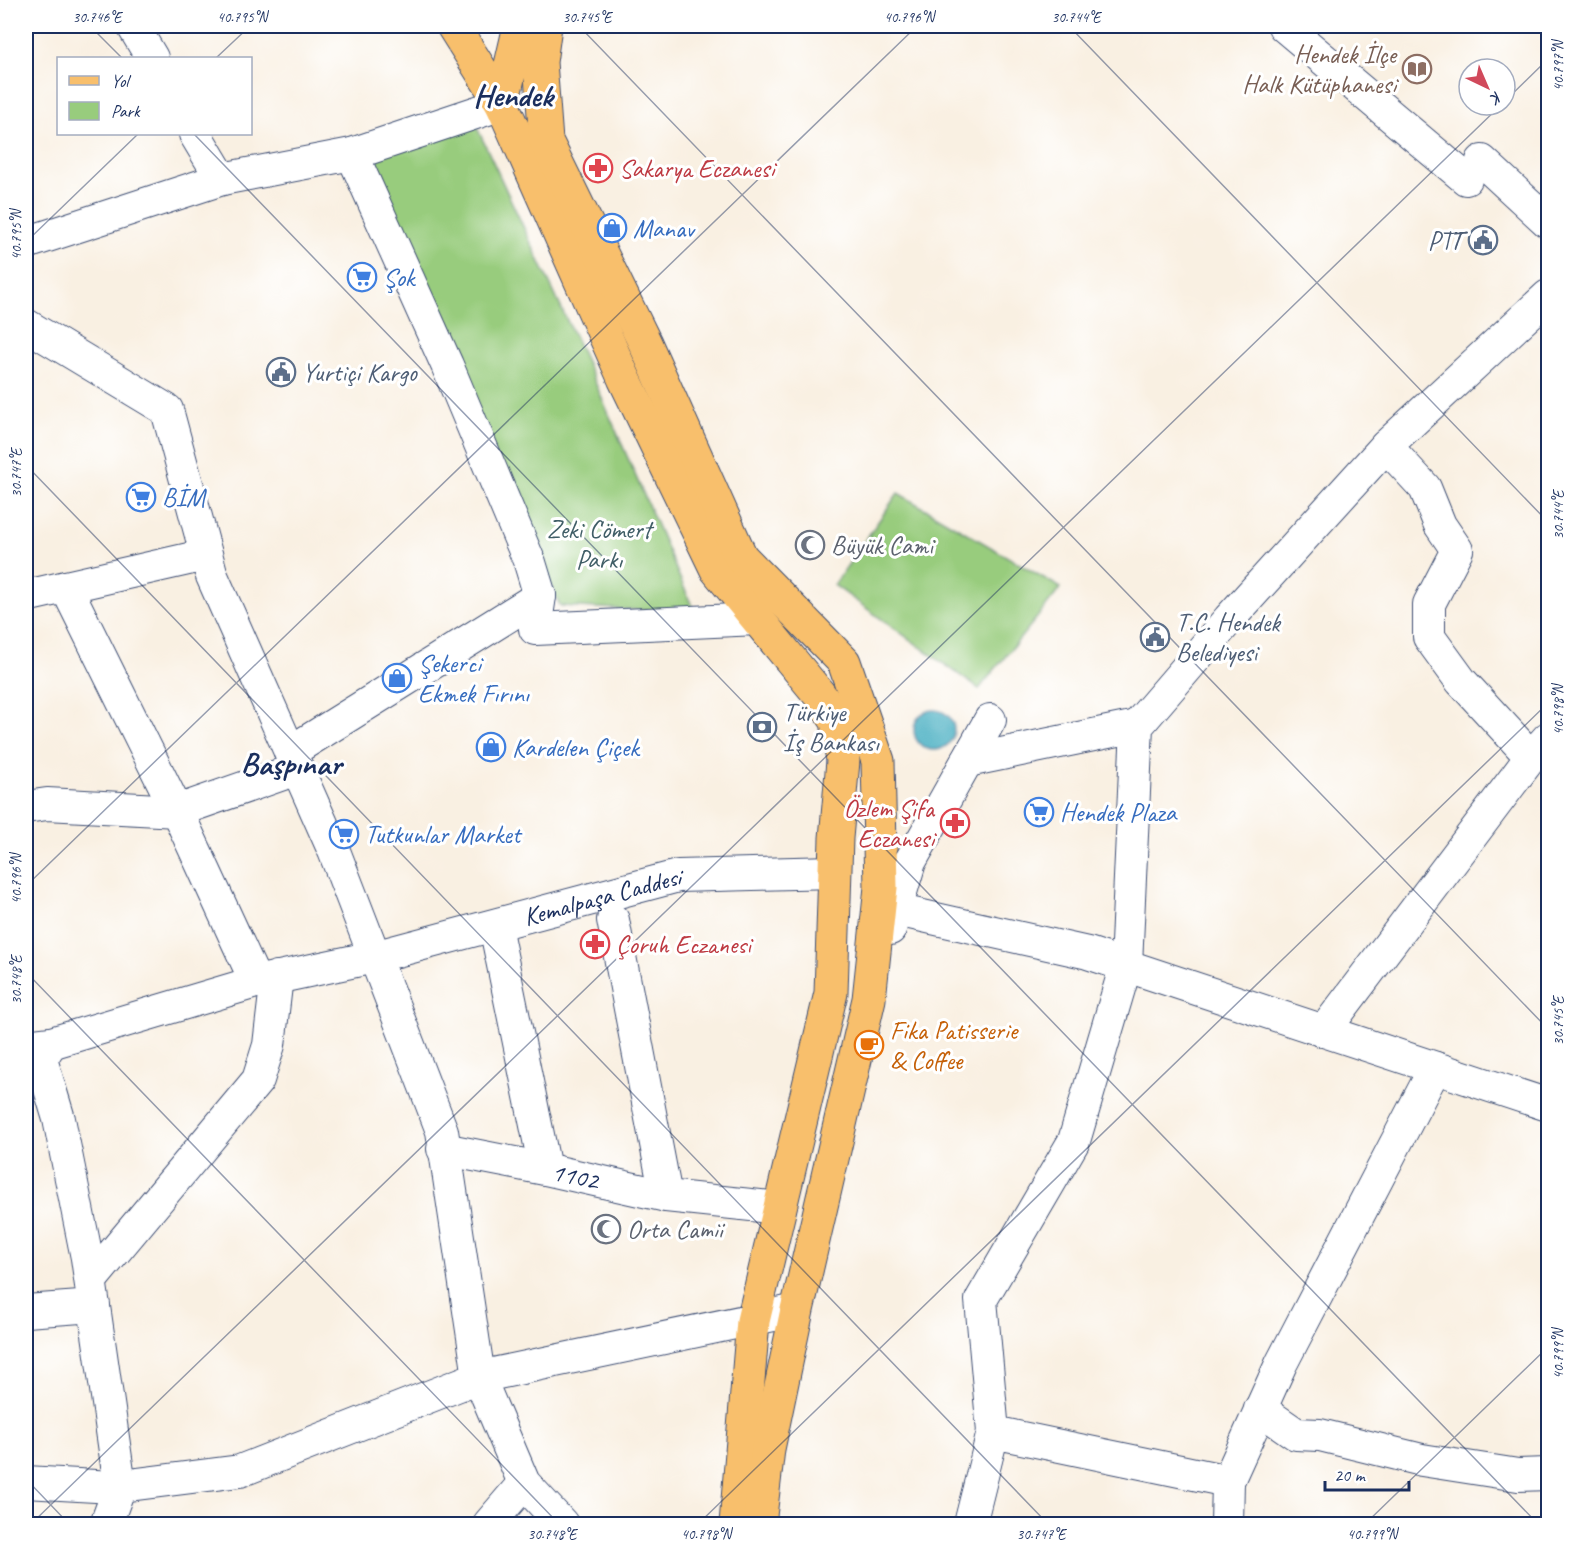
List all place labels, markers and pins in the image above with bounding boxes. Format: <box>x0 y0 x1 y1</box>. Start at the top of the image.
place label: Hendek İlçe Halk Kütüphanesi <box>1242 38 1399 101</box>
library icon: Hendek İlçe Halk Kütüphanesi <box>1401 53 1433 85</box>
pharmacy icon: Sakarya Eczanesi <box>582 152 614 184</box>
place label: Sakarya Eczanesi <box>619 152 777 185</box>
shop icon: Manav <box>596 212 628 244</box>
place label: Manav <box>633 212 696 245</box>
place label: PTT <box>1428 224 1469 257</box>
public building icon: PTT <box>1467 224 1499 256</box>
supermarket icon: Şok <box>346 261 378 293</box>
place label: Şok <box>383 261 417 294</box>
public building icon: Yurtiçi Kargo <box>265 356 297 388</box>
place label: Yurtiçi Kargo <box>302 356 419 389</box>
supermarket icon: BİM <box>125 481 157 513</box>
place label: BİM <box>162 481 207 514</box>
mosque icon: Büyük Cami <box>794 529 826 561</box>
place label: Büyük Cami <box>831 529 936 562</box>
place label: T.C. Hendek Belediyesi <box>1176 606 1282 669</box>
public building icon: T.C. Hendek Belediyesi <box>1139 621 1171 653</box>
place label: Şekerci Ekmek Fırını <box>418 647 530 710</box>
shop icon: Şekerci Ekmek Fırını <box>381 662 413 694</box>
place label: Türkiye İş Bankası <box>783 696 880 759</box>
bank icon: Türkiye İş Bankası <box>746 711 778 743</box>
shop icon: Kardelen Çiçek <box>475 731 507 763</box>
place label: Kardelen Çiçek <box>512 731 641 764</box>
place label: Özlem Şifa Eczanesi <box>843 792 937 855</box>
supermarket icon: Hendek Plaza <box>1023 796 1055 828</box>
place label: Hendek Plaza <box>1060 796 1178 829</box>
pharmacy icon: Özlem Şifa Eczanesi <box>939 807 971 839</box>
supermarket icon: Tutkunlar Market <box>328 818 360 850</box>
place label: Tutkunlar Market <box>365 818 523 851</box>
pharmacy icon: Çoruh Eczanesi <box>579 928 611 960</box>
place label: Çoruh Eczanesi <box>616 928 754 961</box>
place label: Fika Patisserie & Coffee <box>890 1014 1020 1077</box>
cafe icon: Fika Patisserie & Coffee <box>853 1029 885 1061</box>
mosque icon: Orta Camii <box>590 1213 622 1245</box>
place label: Orta Camii <box>627 1213 726 1246</box>

